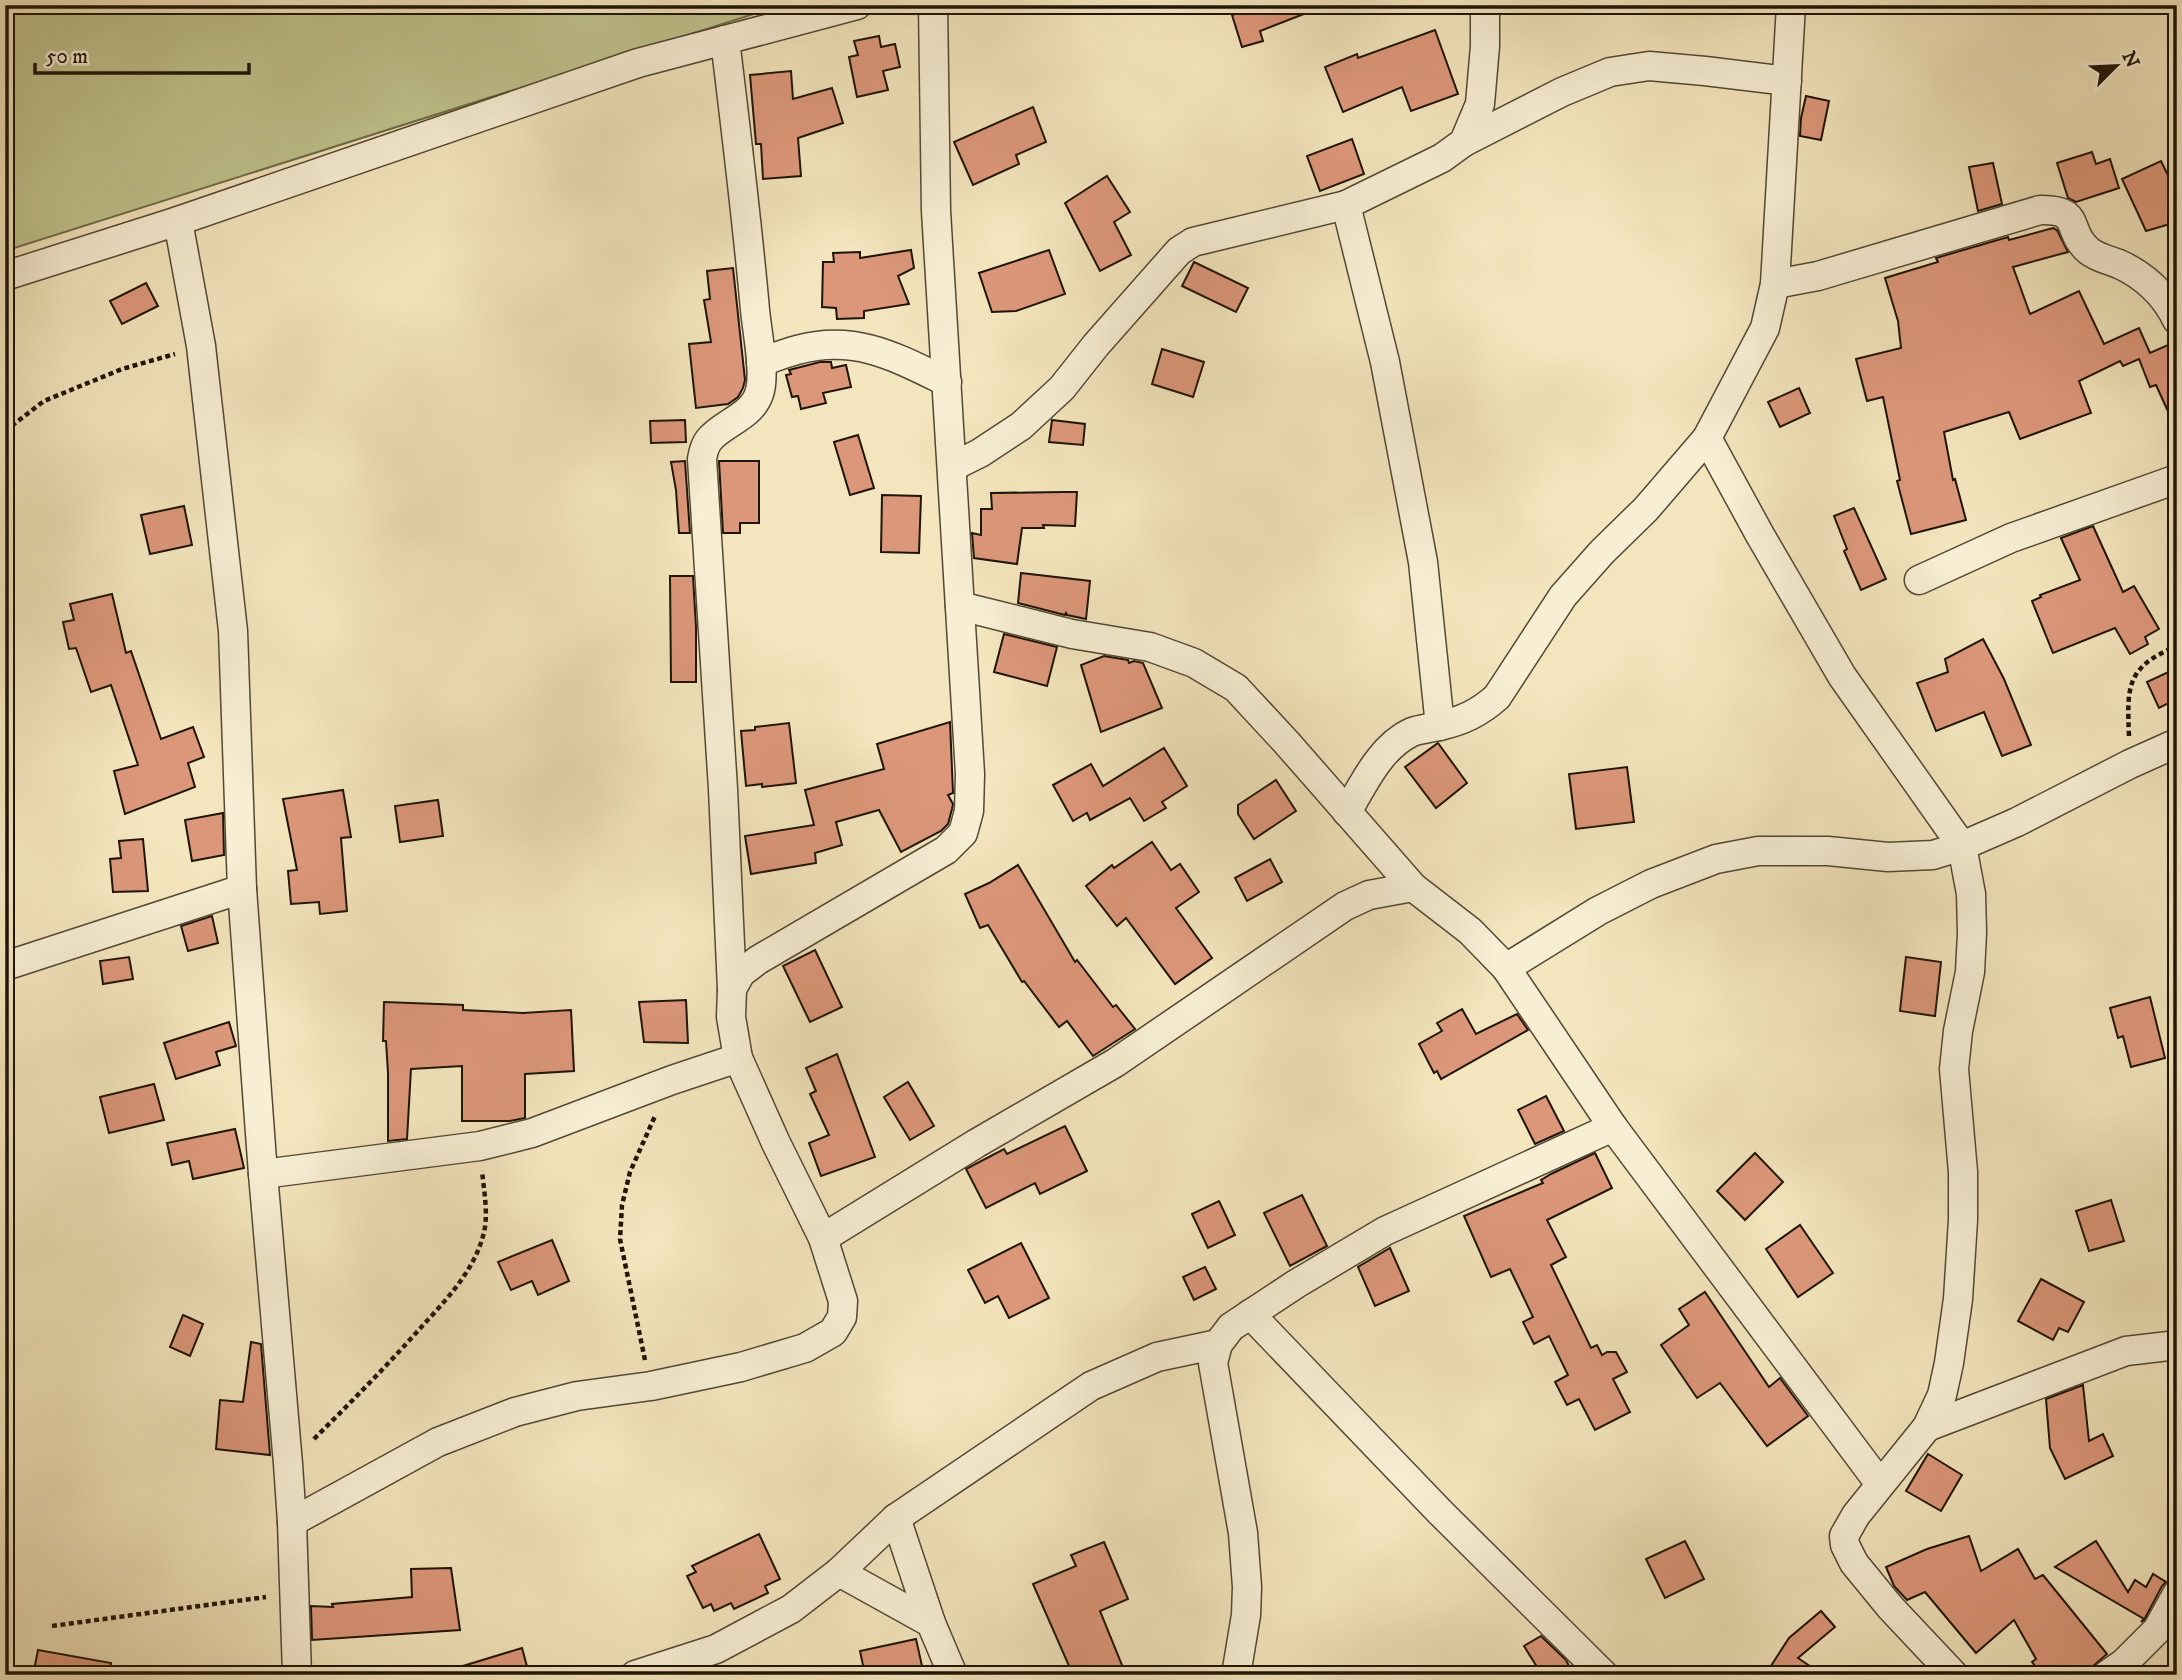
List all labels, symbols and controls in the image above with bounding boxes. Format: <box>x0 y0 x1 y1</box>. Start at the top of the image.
scale bar <box>35 32 248 76</box>
north arrow <box>2080 32 2150 102</box>
text: 50 m <box>46 44 88 70</box>
text: N <box>2116 48 2144 72</box>

